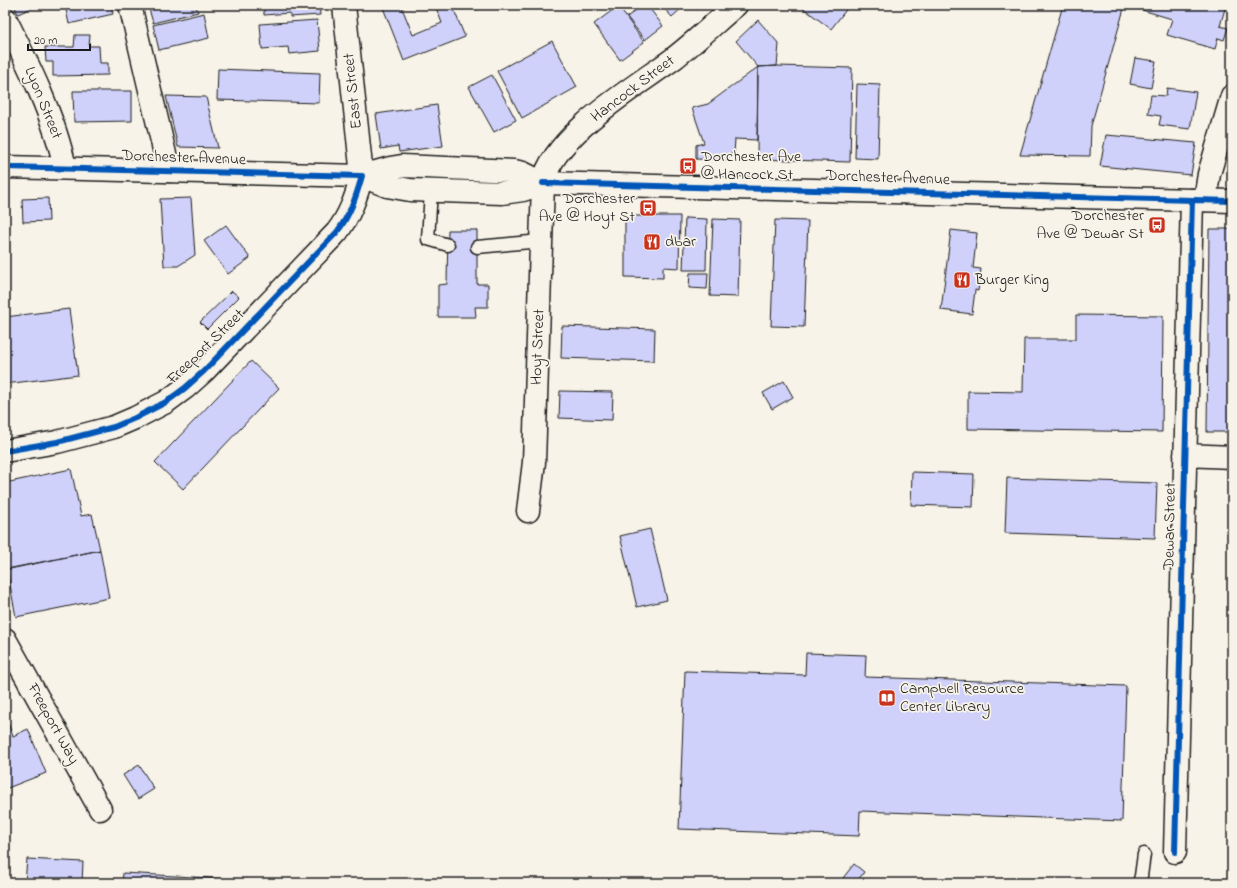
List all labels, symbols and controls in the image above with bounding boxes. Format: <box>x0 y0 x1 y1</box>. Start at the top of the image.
scale bar <box>28 26 90 52</box>
text: 20 m <box>34 32 57 50</box>
street label: Hancock Street <box>586 49 681 129</box>
street label: East Street <box>337 51 369 130</box>
street label: Lyon Street <box>18 63 69 143</box>
street label: Dorchester Avenue <box>120 144 247 172</box>
place label: Dorchester Ave @ Hancock St <box>700 145 802 187</box>
bus stop icon: Dorchester Ave @ Hancock St <box>678 156 698 176</box>
street label: Dorchester Avenue <box>824 164 951 192</box>
place label: Dorchester Ave @ Hoyt St <box>539 187 636 229</box>
bus stop icon: Dorchester Ave @ Hoyt St <box>638 198 658 218</box>
place label: Dorchester Ave @ Dewar St <box>1037 204 1145 246</box>
bus stop icon: Dorchester Ave @ Dewar St <box>1147 215 1167 235</box>
place label: dbar <box>665 230 696 254</box>
restaurant icon: dbar <box>642 232 662 252</box>
place label: Burger King <box>974 268 1049 292</box>
restaurant icon: Burger King <box>952 270 972 290</box>
street label: Freeport Street <box>161 303 251 391</box>
street label: Hoyt Street <box>525 308 551 386</box>
street label: Dewar Street <box>1157 482 1183 571</box>
place label: Campbell Resource Center Library <box>900 677 1025 719</box>
street label: Freeport Way <box>20 678 85 769</box>
library icon: Campbell Resource Center Library <box>877 688 897 708</box>

